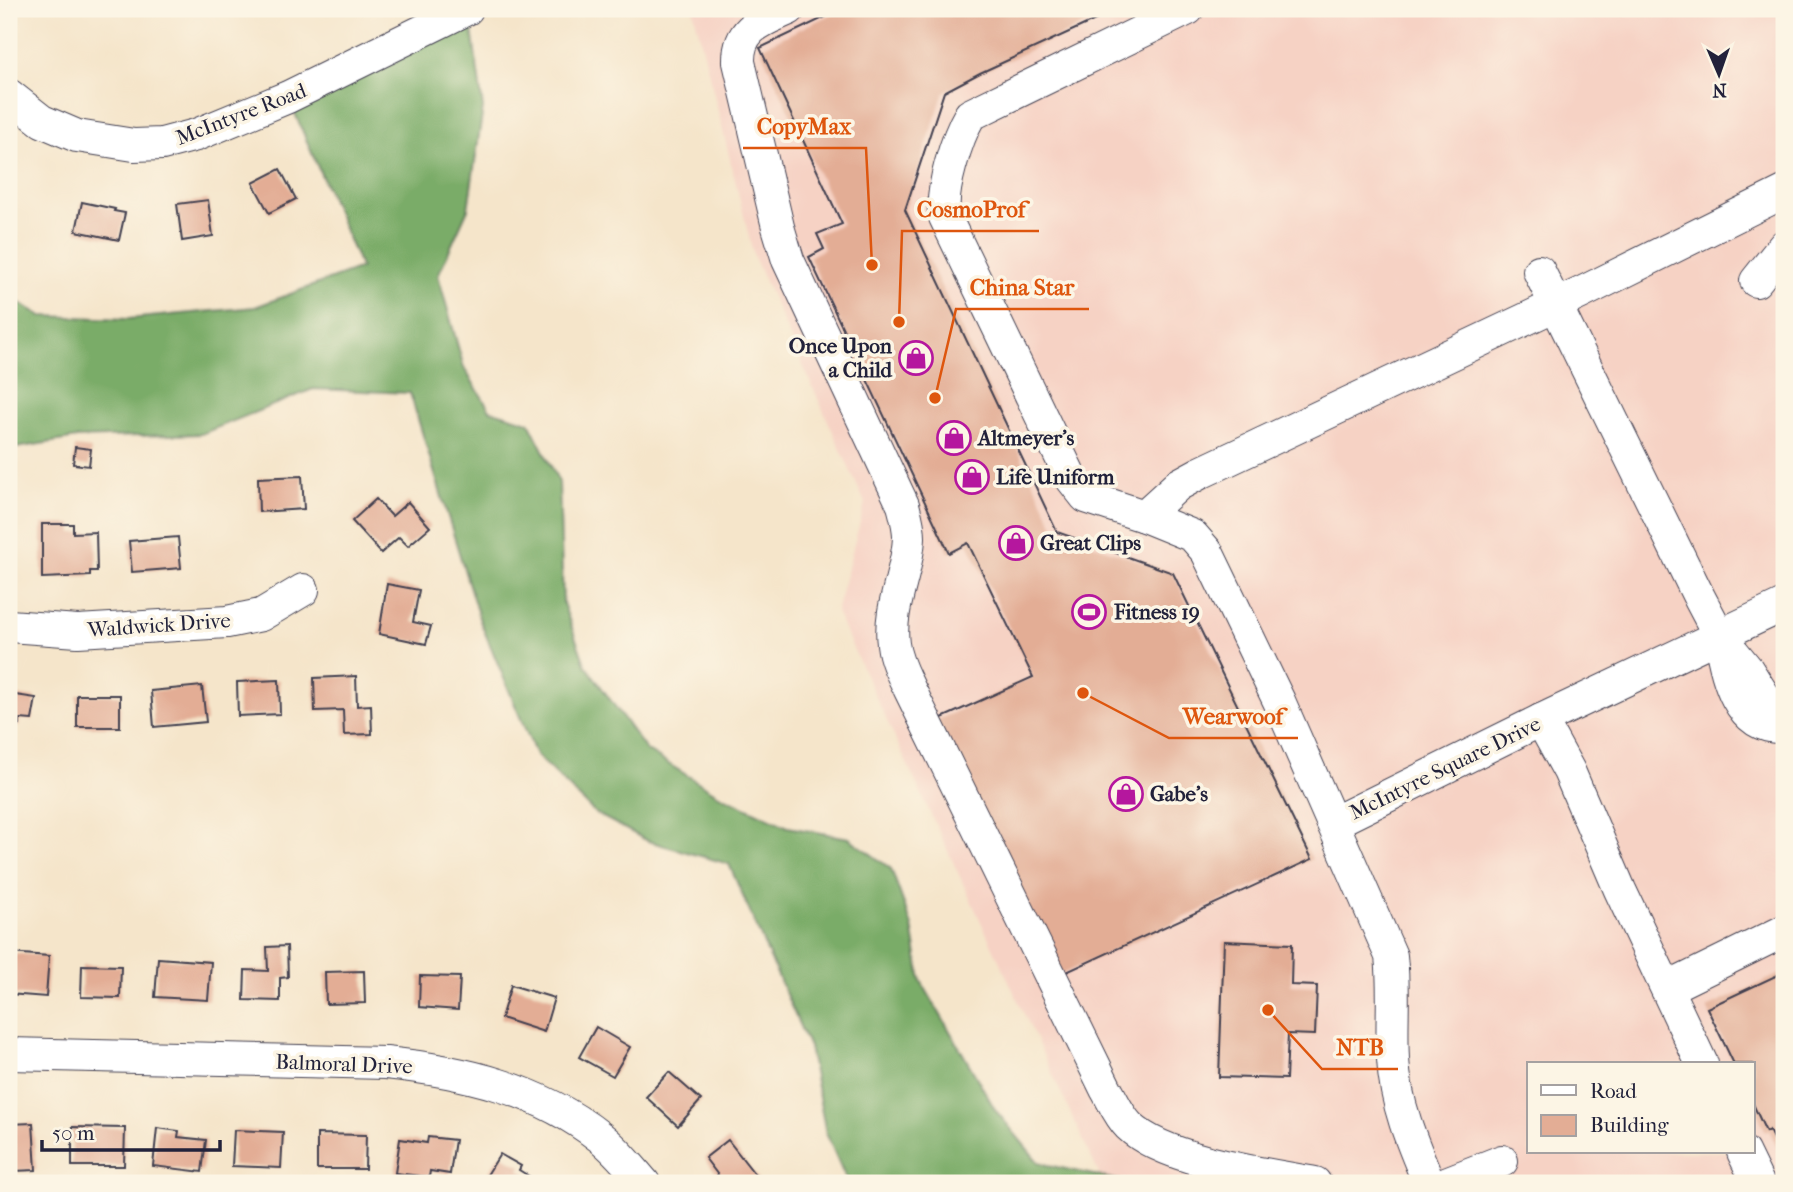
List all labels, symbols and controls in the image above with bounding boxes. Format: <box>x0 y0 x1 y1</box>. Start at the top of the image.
north arrow <box>1685 38 1755 108</box>
street label: McIntyre Road <box>173 78 310 150</box>
text: N <box>1711 79 1727 101</box>
callout: CopyMax <box>743 104 866 148</box>
text: CopyMax <box>757 113 852 140</box>
callout: CosmoProf <box>902 187 1039 231</box>
text: CosmoProf <box>917 196 1031 223</box>
callout: China Star <box>956 265 1089 309</box>
text: China Star <box>970 274 1076 301</box>
place label: Once Upon a Child <box>789 334 893 382</box>
shop icon: Once Upon a Child <box>897 339 935 377</box>
shop icon: Altmeyer's <box>935 419 973 457</box>
place label: Altmeyer's <box>976 426 1075 450</box>
shop icon: Life Uniform <box>953 458 991 496</box>
place label: Life Uniform <box>996 465 1115 489</box>
shop icon: Great Clips <box>997 524 1035 562</box>
place label: Great Clips <box>1040 531 1141 555</box>
sports icon: Fitness 19 <box>1070 593 1108 631</box>
place label: Fitness 19 <box>1113 600 1200 624</box>
street label: Waldwick Drive <box>86 608 231 642</box>
callout: Wearwoof <box>1169 694 1298 738</box>
text: Wearwoof <box>1182 703 1289 730</box>
street label: McIntyre Square Drive <box>1346 711 1544 825</box>
shop icon: Gabe's <box>1107 775 1145 813</box>
place label: Gabe's <box>1150 782 1208 806</box>
callout: NTB <box>1322 1025 1398 1069</box>
text: NTB <box>1336 1034 1384 1061</box>
street label: Balmoral Drive <box>275 1050 413 1078</box>
legend <box>1527 1062 1755 1154</box>
text: Road <box>1590 1079 1637 1103</box>
scale bar <box>42 1108 220 1152</box>
text: Building <box>1590 1113 1669 1137</box>
text: 50 m <box>52 1121 95 1145</box>

